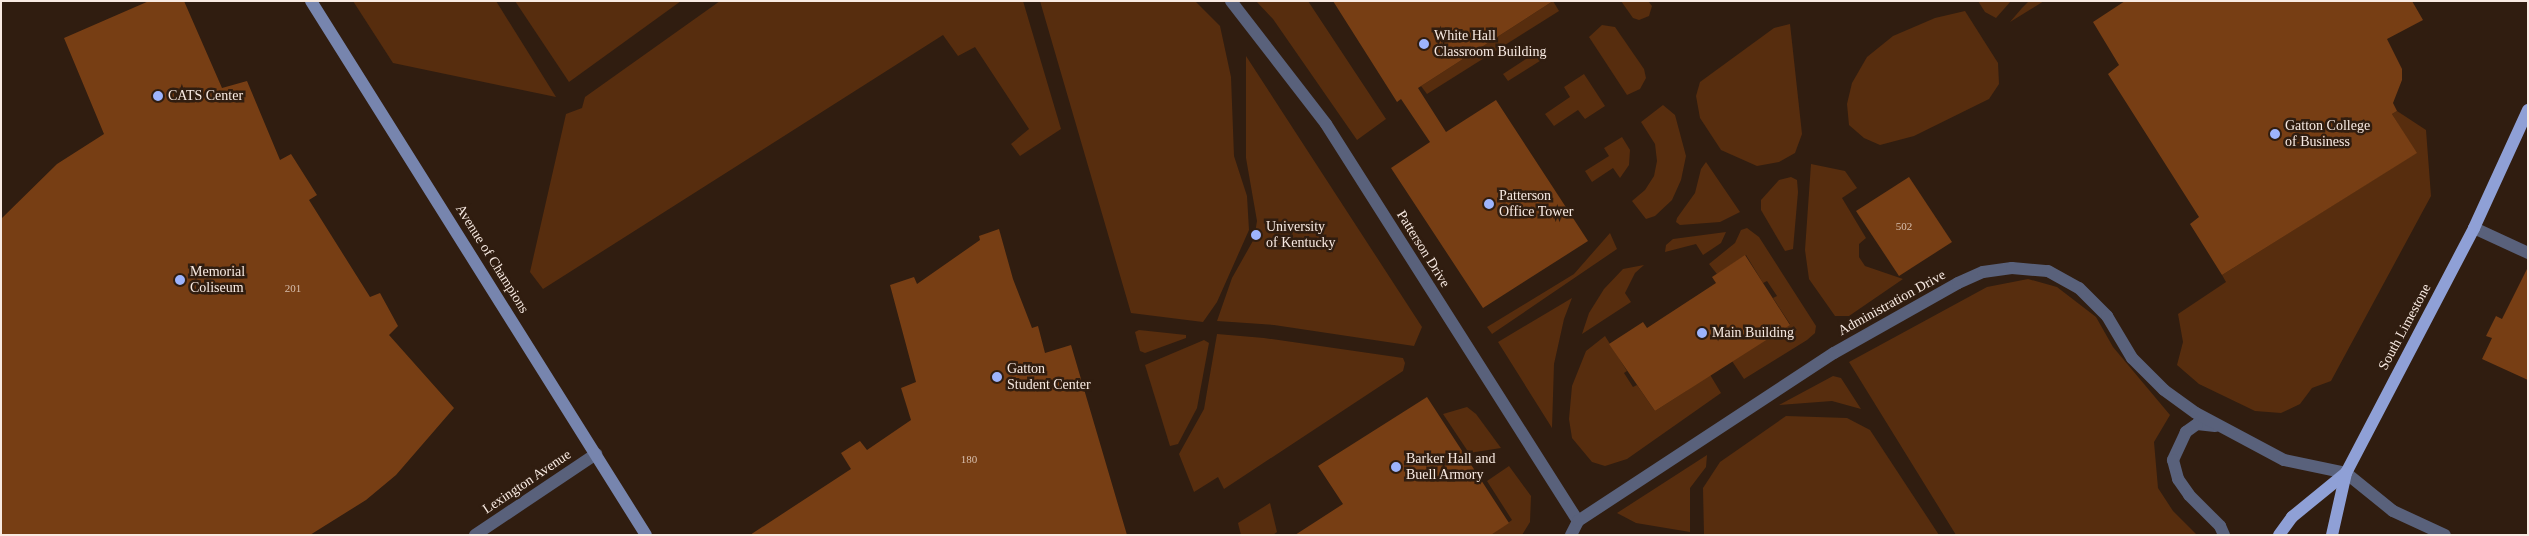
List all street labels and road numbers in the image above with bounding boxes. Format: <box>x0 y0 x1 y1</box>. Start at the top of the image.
street label: Avenue of Champions <box>452 202 532 316</box>
street label: Patterson Drive <box>1393 207 1453 291</box>
street label: Administration Drive <box>1835 267 1949 339</box>
street label: South Limestone <box>2375 281 2435 373</box>
street label: Lexington Avenue <box>479 446 575 518</box>

